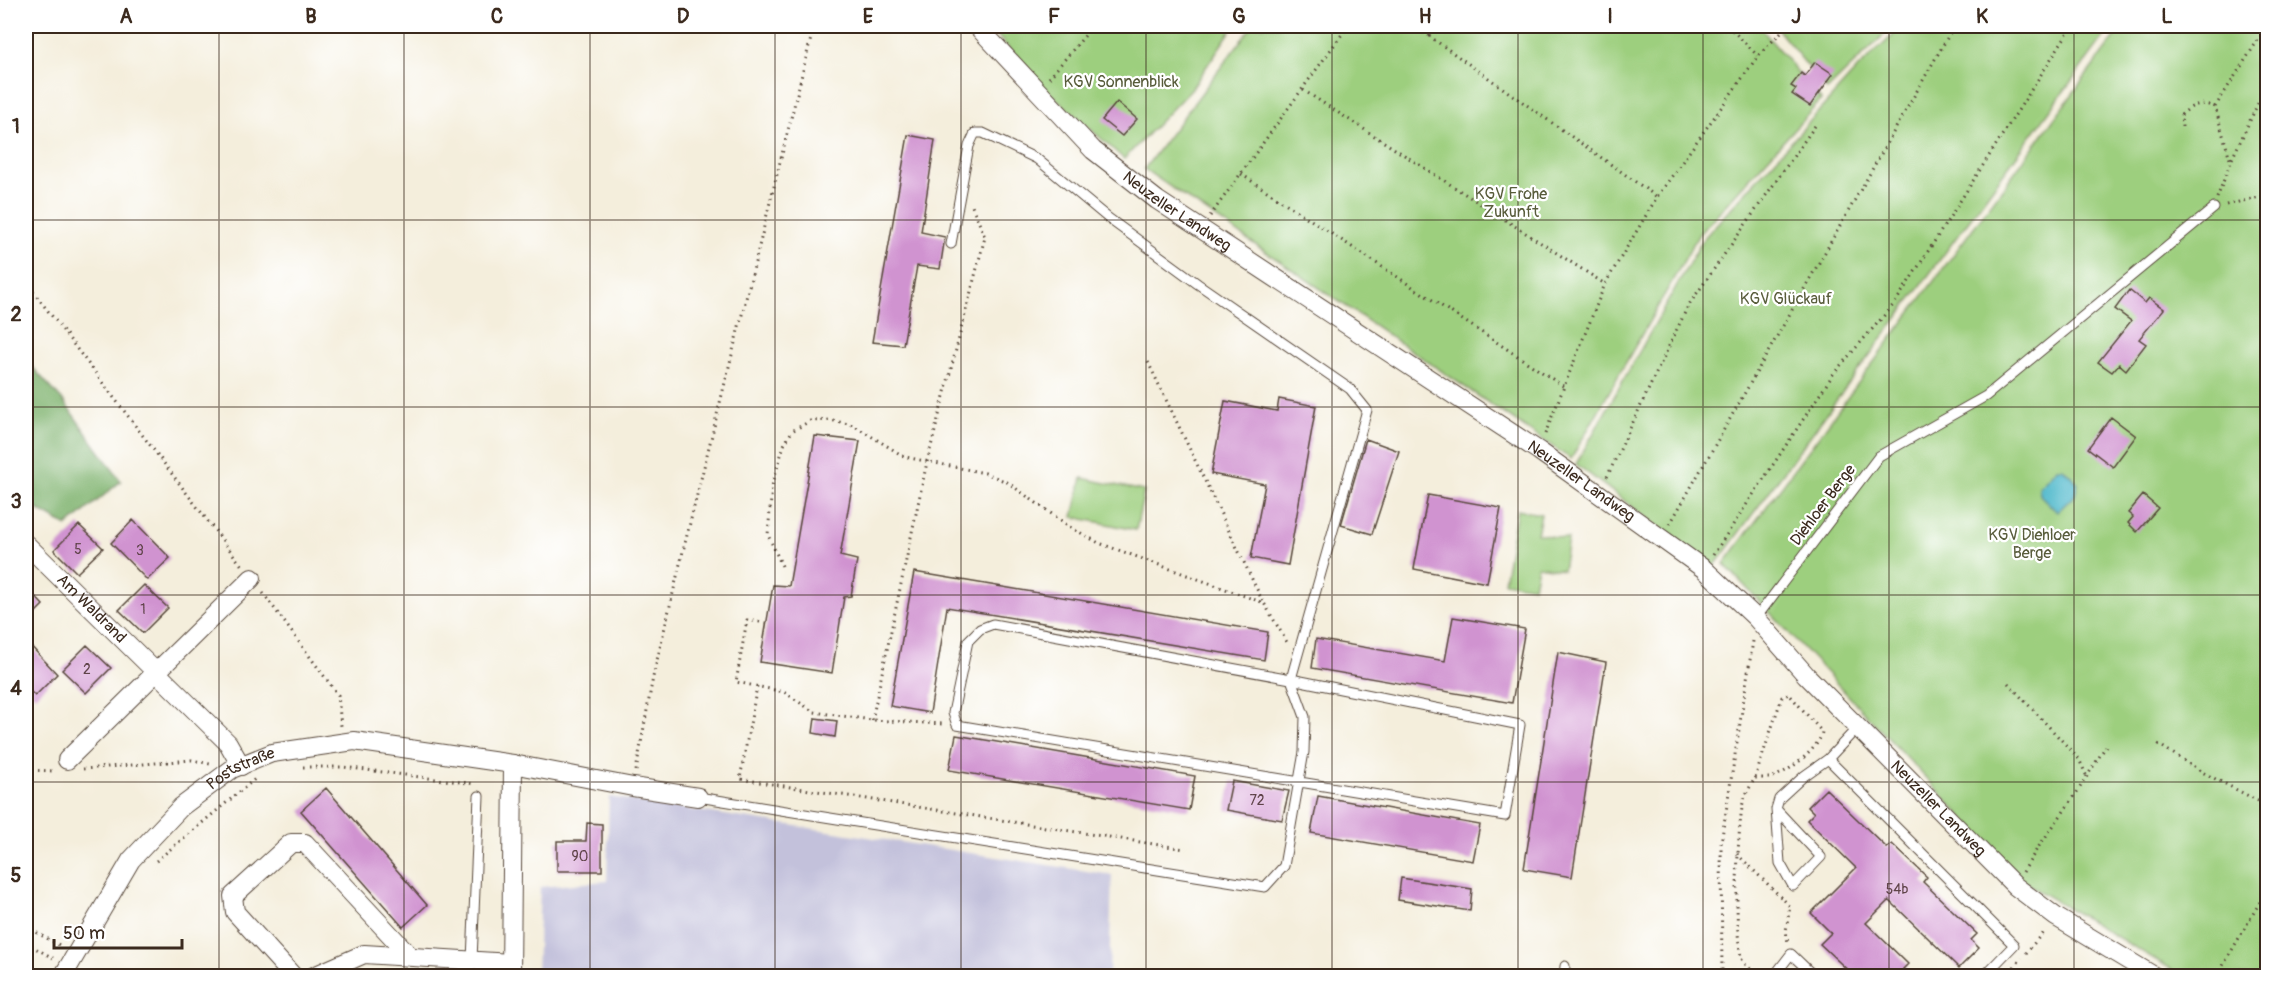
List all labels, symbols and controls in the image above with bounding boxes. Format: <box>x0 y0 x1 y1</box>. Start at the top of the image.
text: A <box>120 4 133 29</box>
text: B <box>305 4 317 29</box>
text: C <box>491 4 503 29</box>
text: D <box>677 4 690 29</box>
text: E <box>863 4 874 29</box>
text: F <box>1048 4 1060 29</box>
text: G <box>1232 4 1246 29</box>
text: H <box>1419 4 1432 29</box>
text: I <box>1607 4 1613 29</box>
text: J <box>1791 4 1801 29</box>
text: K <box>1976 4 1988 29</box>
text: L <box>2161 4 2173 29</box>
park label: KGV Sonnenblick <box>1063 72 1179 92</box>
text: 1 <box>12 114 20 139</box>
street label: Neuzeller Landweg <box>1119 167 1235 256</box>
park label: KGV Frohe Zukunft <box>1475 184 1547 222</box>
park label: KGV Glückauf <box>1740 289 1833 309</box>
text: 2 <box>10 302 22 327</box>
street label: Neuzeller Landweg <box>1524 436 1639 526</box>
street label: Diehloer Berge <box>1786 460 1860 549</box>
text: 3 <box>10 489 22 514</box>
park label: KGV Diehloer Berge <box>1988 525 2076 563</box>
house number: 5 <box>74 541 82 558</box>
house number: 3 <box>136 542 144 559</box>
street label: Am Waldrand <box>52 570 131 647</box>
house number: 1 <box>140 601 146 618</box>
house number: 2 <box>83 661 91 678</box>
text: 4 <box>10 676 22 701</box>
street label: Poststraße <box>203 743 278 794</box>
street label: Neuzeller Landweg <box>1886 756 1990 861</box>
house number: 72 <box>1249 792 1265 809</box>
house number: 90 <box>572 848 588 865</box>
text: 5 <box>11 863 22 888</box>
house number: 54b <box>1886 881 1908 898</box>
scale bar <box>54 912 182 950</box>
text: 50 m <box>63 922 105 945</box>

